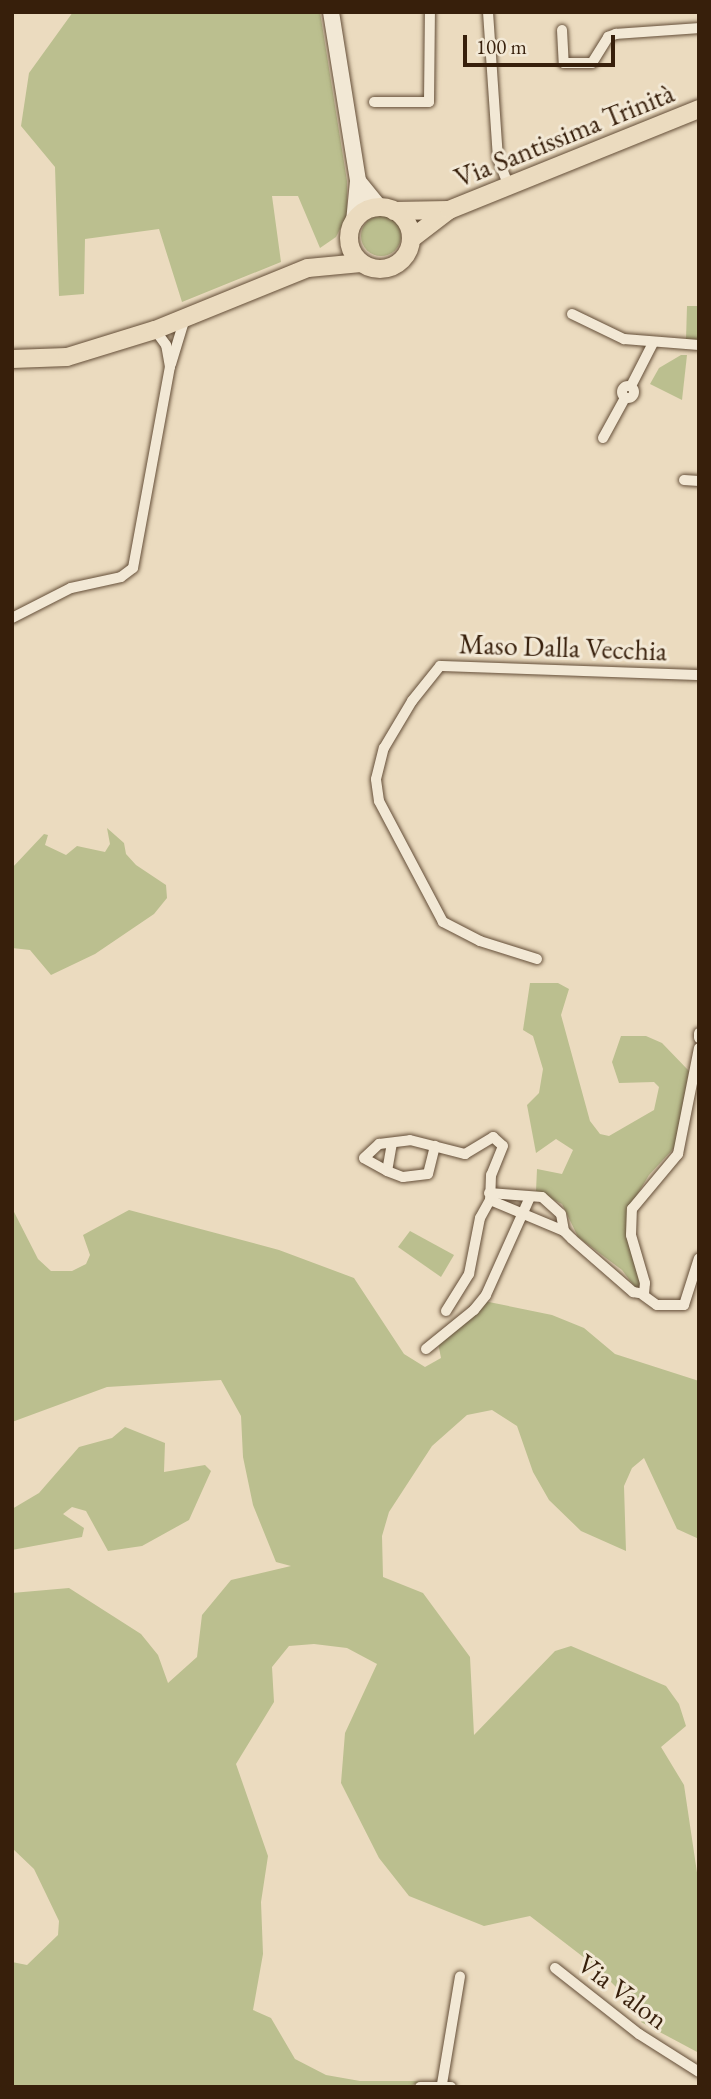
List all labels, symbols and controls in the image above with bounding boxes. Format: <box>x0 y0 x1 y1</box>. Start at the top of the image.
scale bar <box>466 21 618 65</box>
text: 100 m <box>476 33 527 60</box>
street label: Via Santissima Trinità <box>449 76 679 194</box>
street label: Maso Dalla Vecchia <box>458 627 668 667</box>
street label: Via Valon <box>571 1946 675 2036</box>

